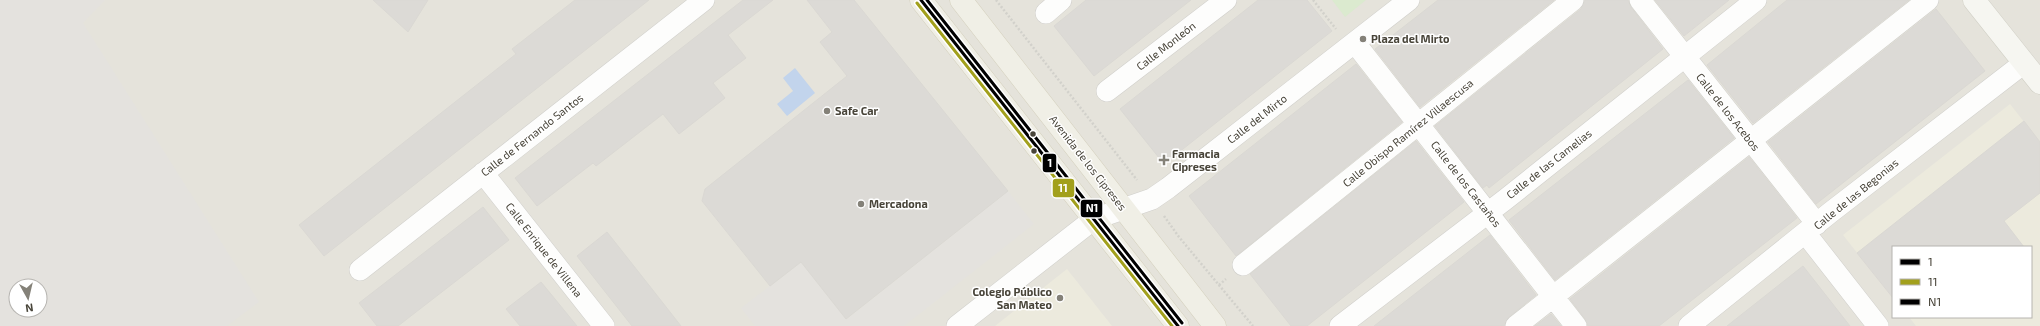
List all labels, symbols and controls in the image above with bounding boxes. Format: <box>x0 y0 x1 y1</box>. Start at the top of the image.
street label: Calle Monleón <box>1134 19 1198 73</box>
place label: Plaza del Mirto <box>1371 32 1450 45</box>
marker: Plaza del Mirto <box>1358 34 1368 44</box>
street label: Calle de los Acebos <box>1694 70 1763 154</box>
street label: Calle Obispo Ramírez Villaescusa <box>1340 76 1476 189</box>
street label: Calle de Fernando Santos <box>478 90 586 179</box>
street label: Calle del Mirto <box>1224 91 1289 146</box>
place label: Safe Car <box>835 104 878 117</box>
marker: Safe Car <box>822 106 832 116</box>
street label: Avenida de los Cipreses <box>1047 113 1130 213</box>
street label: Calle de las Camelias <box>1503 126 1594 201</box>
unlabelled marker <box>1028 129 1038 139</box>
street label: Calle de los Castaños <box>1429 138 1504 230</box>
unlabelled marker <box>1029 146 1039 156</box>
place label: Farmacia Cipreses <box>1172 147 1220 173</box>
line badge: 1 <box>1042 153 1057 173</box>
marker: Farmacia Cipreses <box>1159 155 1169 165</box>
street label: Calle de las Begonias <box>1811 155 1901 232</box>
text: 1 <box>1048 156 1052 169</box>
line badge: 11 <box>1052 178 1075 198</box>
text: 11 <box>1058 181 1068 194</box>
place label: Mercadona <box>869 197 928 210</box>
marker: Mercadona <box>856 199 866 209</box>
line badge: N1 <box>1080 199 1103 218</box>
street label: Calle Enrique de Villena <box>503 200 585 300</box>
text: N1 <box>1086 201 1098 214</box>
legend <box>1892 246 2032 318</box>
text: 1 <box>1928 254 1933 268</box>
text: 11 <box>1928 274 1938 288</box>
north arrow <box>8 278 48 318</box>
place label: Colegio Público San Mateo <box>972 285 1053 311</box>
marker: Colegio Público San Mateo <box>1055 293 1065 303</box>
text: N1 <box>1928 294 1941 308</box>
text: N <box>25 301 34 315</box>

